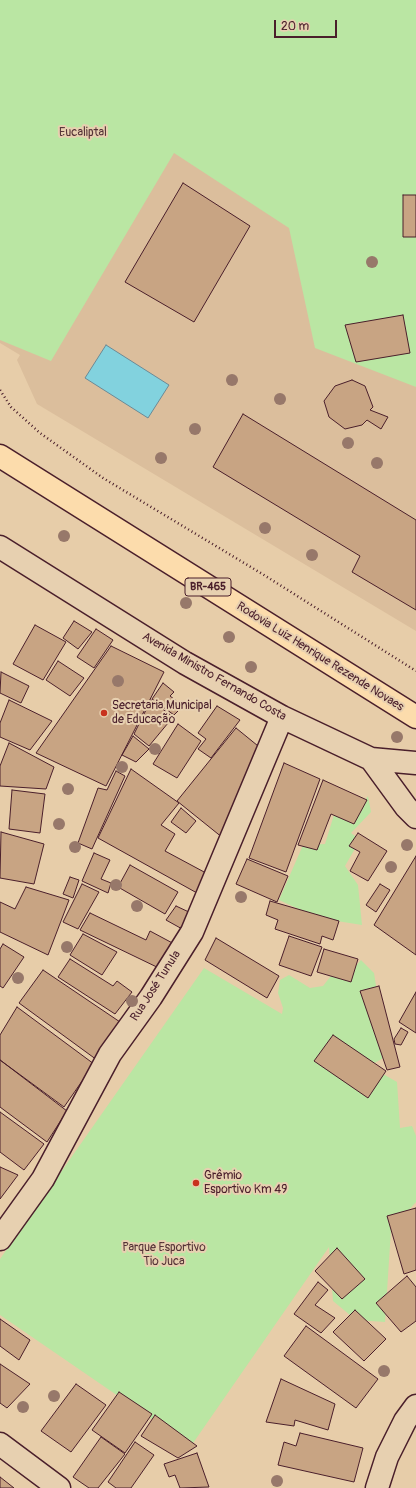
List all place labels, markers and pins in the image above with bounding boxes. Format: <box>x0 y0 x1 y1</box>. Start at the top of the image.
place label: Secretaria Municipal de Educação <box>112 699 212 727</box>
marker: Secretaria Municipal de Educação <box>99 708 109 718</box>
place label: Grêmio Esportivo Km 49 <box>204 1169 287 1197</box>
marker: Grêmio Esportivo Km 49 <box>191 1178 201 1188</box>

